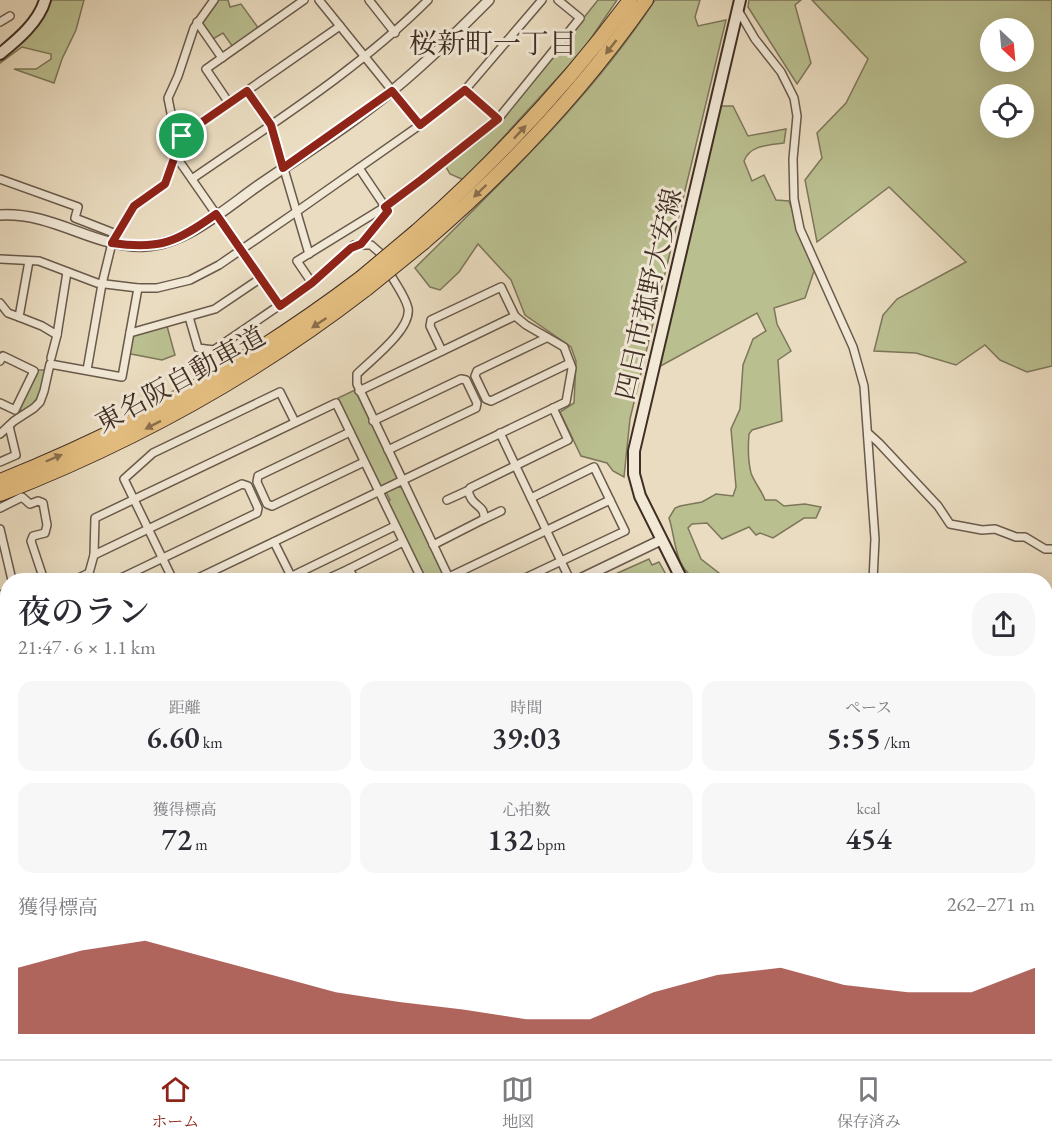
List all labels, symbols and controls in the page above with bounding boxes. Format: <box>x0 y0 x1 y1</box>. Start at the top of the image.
north arrow <box>980 18 1034 72</box>
map controls <box>980 18 1034 138</box>
district label: 桜新町一丁目 <box>409 25 577 61</box>
one-way arrow <box>604 39 617 55</box>
button: locate <box>980 84 1034 138</box>
pin <box>156 110 207 161</box>
icon: arrive <box>165 119 198 152</box>
one-way arrow <box>512 126 526 140</box>
one-way arrow <box>472 184 487 198</box>
street label: 四日市菰野大安線 <box>607 185 689 403</box>
one-way arrow <box>312 317 328 329</box>
street label: 東名阪自動車道 <box>89 318 271 440</box>
one-way arrow <box>145 421 162 430</box>
one-way arrow <box>45 453 63 463</box>
text: 夜のラン <box>18 590 150 633</box>
button: share <box>972 593 1035 656</box>
text: 21:47 · 6 × 1.1 km <box>18 634 156 660</box>
text: 距離 <box>168 697 201 718</box>
text: 時間 <box>510 697 543 718</box>
text: ペース <box>845 697 892 718</box>
text: 6.60 <box>146 718 200 757</box>
text: 39:03 <box>492 718 561 757</box>
text: 5:55 <box>827 718 881 757</box>
text: km <box>200 732 223 753</box>
text: /km <box>881 732 910 753</box>
text: kcal <box>856 798 881 819</box>
text: 獲得標高 <box>152 799 217 820</box>
text: 心拍数 <box>502 799 551 820</box>
text: 454 <box>845 819 892 858</box>
text: 72 <box>161 820 192 859</box>
text: 132 <box>487 820 533 859</box>
text: m <box>192 834 208 855</box>
text: bpm <box>533 834 566 855</box>
text: 262–271 m <box>947 891 1035 917</box>
text: 獲得標高 <box>18 894 98 920</box>
tab: ホーム <box>151 1073 199 1132</box>
tab: 地図 <box>501 1073 534 1132</box>
tab: 保存済み <box>837 1073 901 1132</box>

